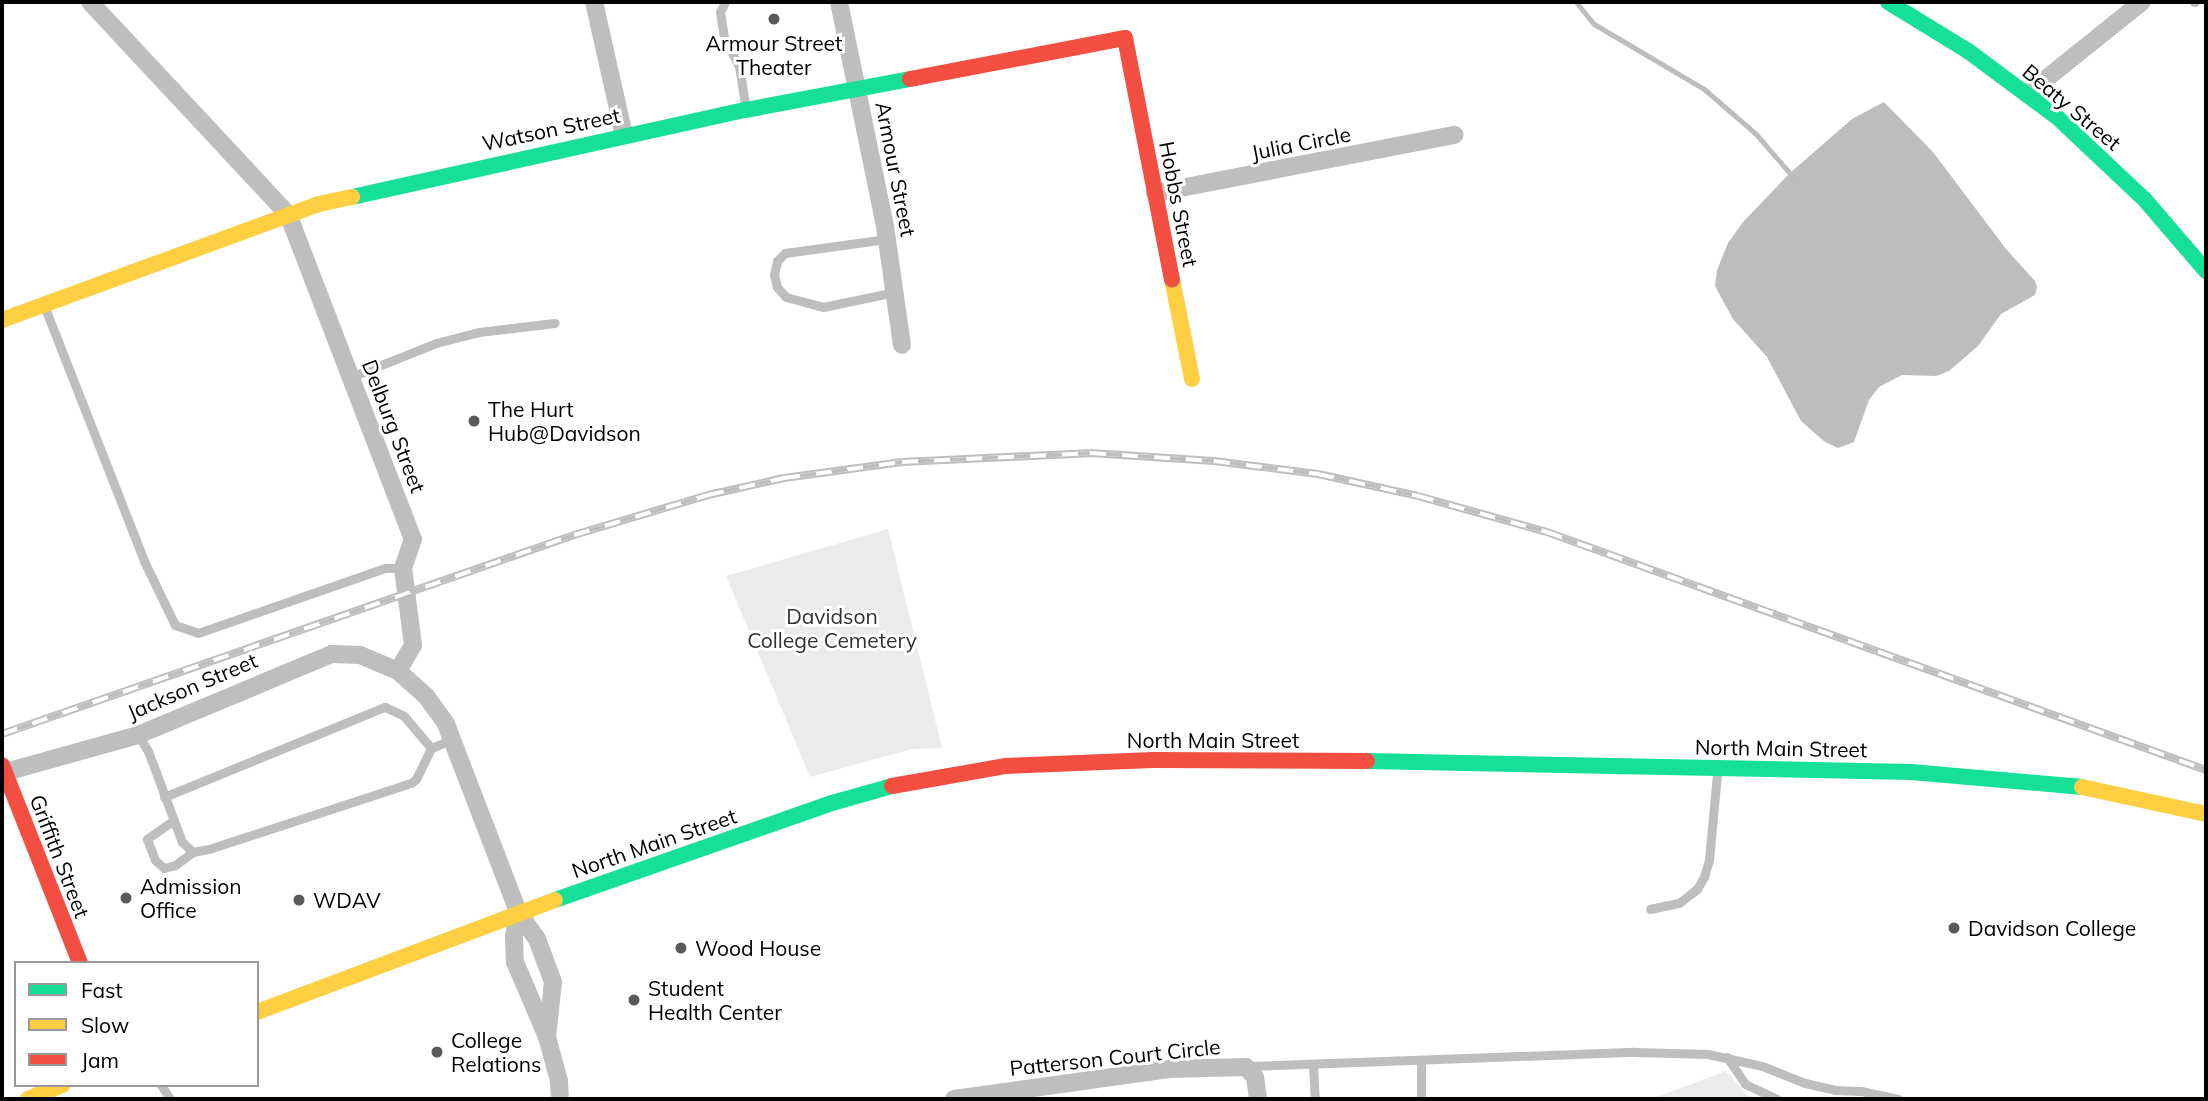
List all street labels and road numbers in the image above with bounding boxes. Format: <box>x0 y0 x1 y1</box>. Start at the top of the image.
street label: Beaty Street <box>2018 59 2126 155</box>
street label: Armour Street <box>871 99 921 239</box>
street label: Watson Street <box>480 102 622 156</box>
street label: Julia Circle <box>1249 121 1353 165</box>
street label: Hobbs Street <box>1154 139 1204 269</box>
street label: Delburg Street <box>357 356 431 496</box>
street label: Jackson Street <box>123 647 261 725</box>
street label: North Main Street <box>1127 727 1299 753</box>
street label: North Main Street <box>1695 734 1867 762</box>
street label: Griffith Street <box>25 791 95 921</box>
street label: North Main Street <box>568 803 740 883</box>
street label: Patterson Court Circle <box>1008 1033 1222 1081</box>

